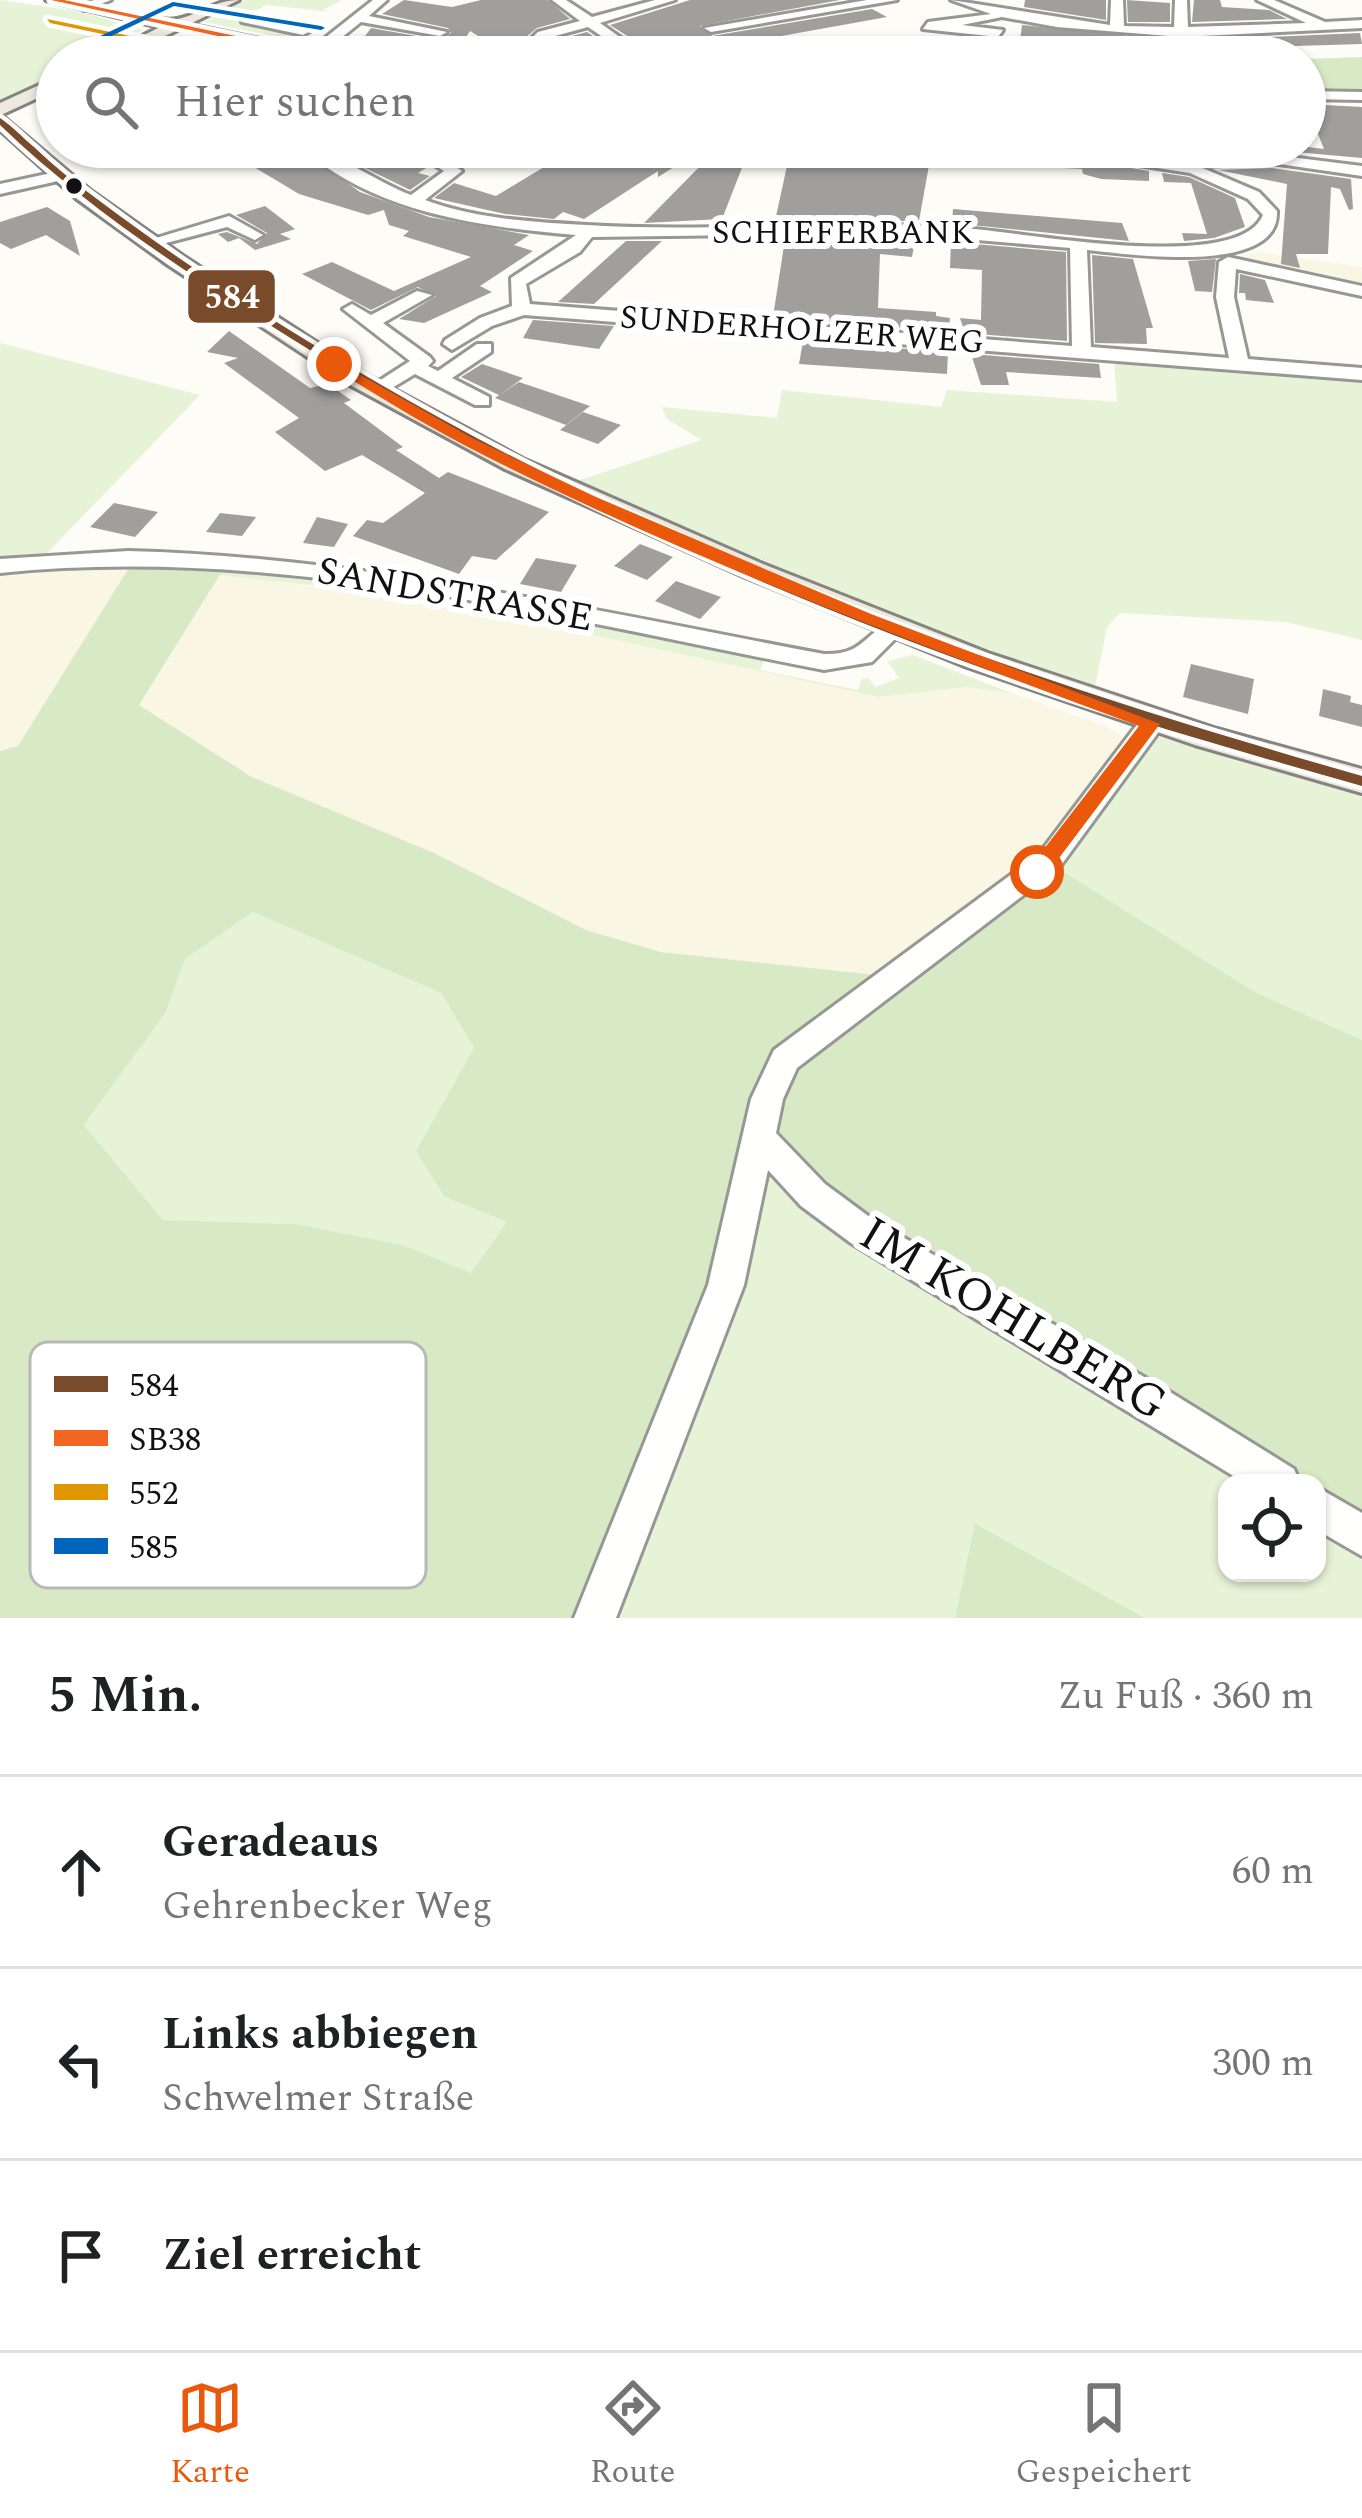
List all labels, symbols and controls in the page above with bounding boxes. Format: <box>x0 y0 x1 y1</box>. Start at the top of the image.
search box <box>36 36 1326 168</box>
text: Hier suchen <box>174 68 416 137</box>
icon: search <box>78 69 144 135</box>
unlabelled marker <box>63 175 85 197</box>
street label: SCHIEFERBANK <box>712 208 974 258</box>
line badge: 584 <box>186 268 277 325</box>
text: 584 <box>204 273 260 323</box>
street label: SUNDERHOLZER WEG <box>618 292 986 368</box>
route end <box>307 337 361 391</box>
street label: SANDSTRASSE <box>312 542 598 648</box>
route start <box>1010 845 1064 899</box>
street label: IM KOHLBERG <box>845 1198 1181 1440</box>
legend <box>30 1342 426 1588</box>
text: 584 <box>129 1361 179 1411</box>
text: SB38 <box>129 1415 201 1465</box>
text: 552 <box>129 1469 179 1519</box>
map controls <box>1218 1474 1326 1582</box>
button: locate <box>1218 1474 1326 1582</box>
text: 585 <box>129 1523 179 1573</box>
text: 5 Min. <box>48 1657 202 1735</box>
text: Zu Fuß · 360 m <box>1057 1667 1314 1726</box>
text: Geradeaus <box>162 1808 379 1877</box>
icon: ahead <box>48 1839 114 1905</box>
text: 60 m <box>1232 1842 1314 1901</box>
text: Gehrenbecker Weg <box>162 1877 493 1936</box>
text: Links abbiegen <box>162 2000 478 2069</box>
icon: left <box>48 2031 114 2097</box>
text: 300 m <box>1212 2034 1314 2093</box>
text: Schwelmer Straße <box>162 2069 474 2128</box>
text: Ziel erreicht <box>162 2221 421 2290</box>
icon: arrive <box>48 2223 114 2289</box>
tab: Karte <box>170 2375 250 2497</box>
tab: Route <box>590 2375 676 2497</box>
tab: Gespeichert <box>1016 2375 1192 2497</box>

